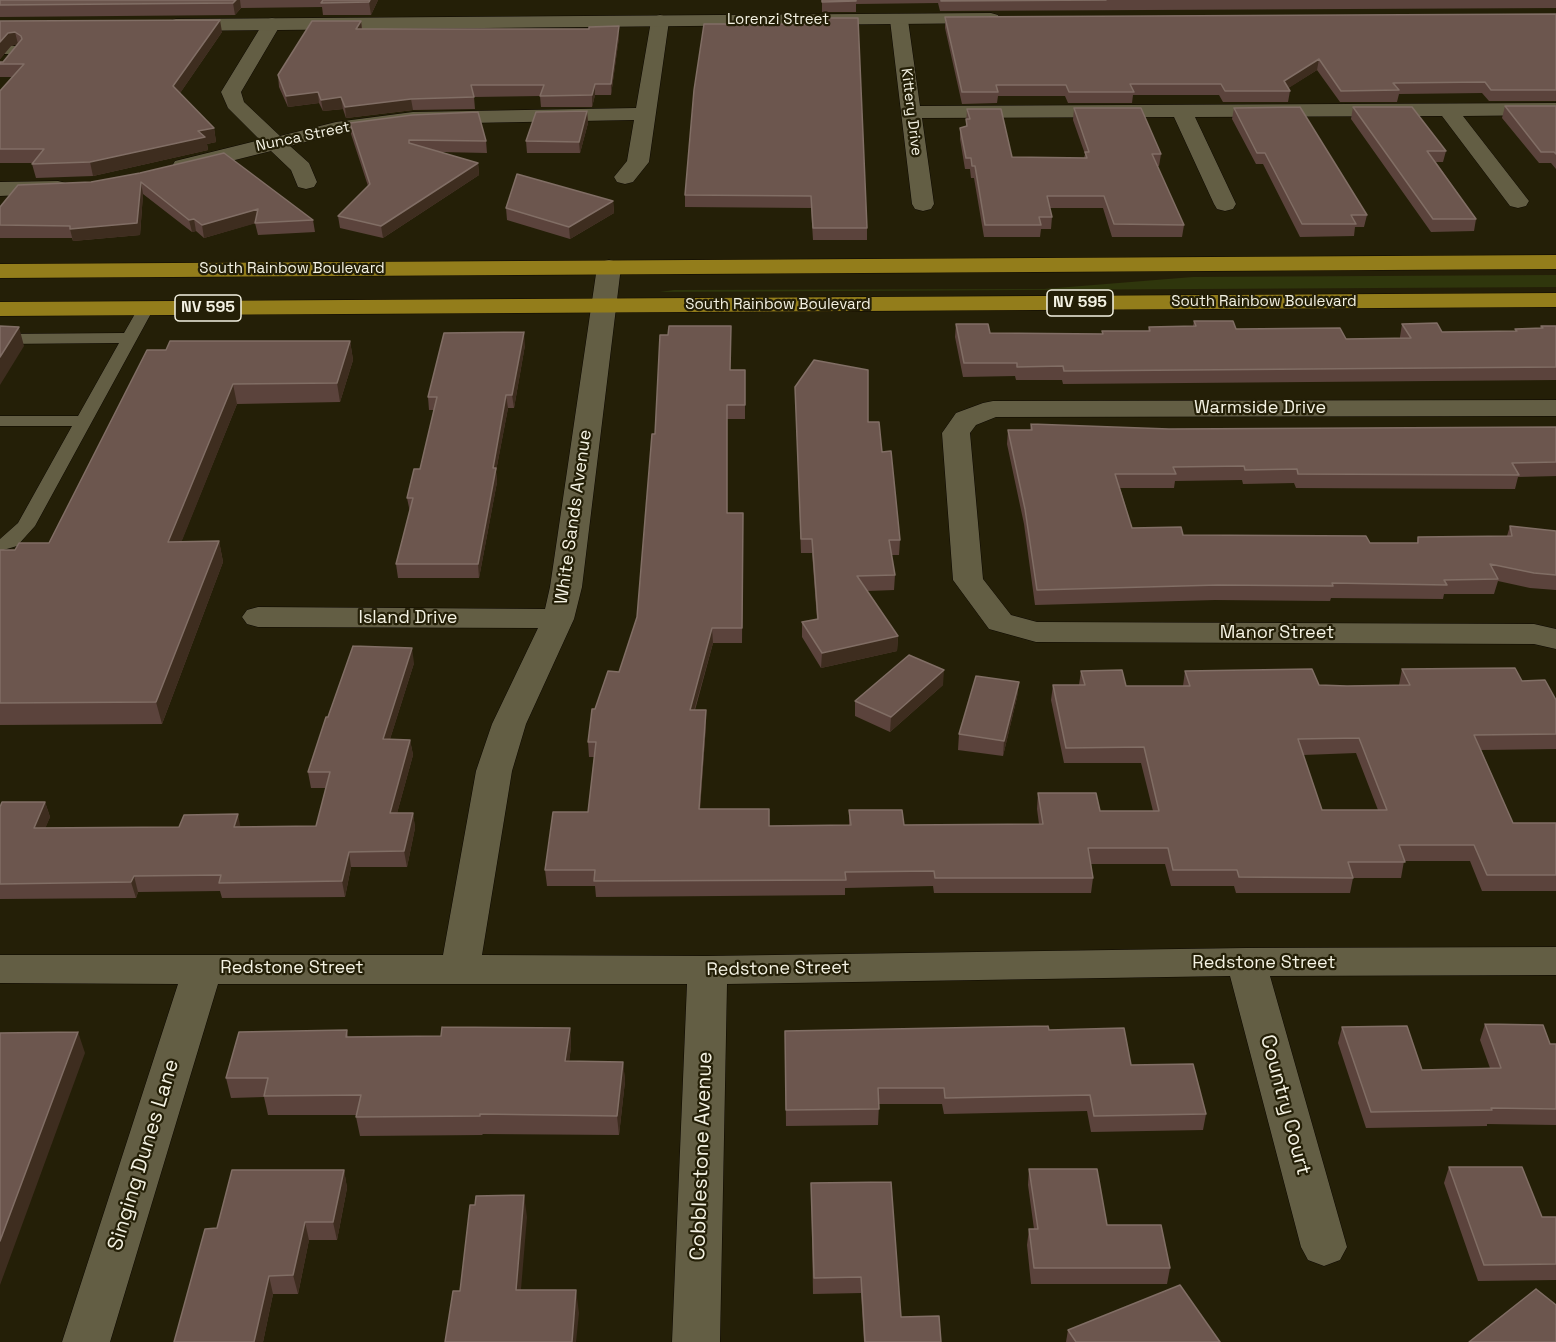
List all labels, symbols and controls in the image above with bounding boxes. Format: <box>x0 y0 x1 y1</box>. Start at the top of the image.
street label: Lorenzi Street <box>727 11 829 29</box>
street label: Kittery Drive <box>897 67 925 157</box>
street label: Nunca Street <box>254 118 352 156</box>
street label: South Rainbow Boulevard <box>199 260 385 278</box>
road number: NV 595 <box>1047 290 1113 316</box>
street label: South Rainbow Boulevard <box>1171 293 1357 311</box>
road number: NV 595 <box>175 295 241 321</box>
street label: South Rainbow Boulevard <box>685 296 871 314</box>
street label: Warmside Drive <box>1194 397 1326 419</box>
street label: White Sands Avenue <box>551 428 597 606</box>
street label: Island Drive <box>358 607 458 629</box>
street label: Manor Street <box>1220 622 1334 644</box>
street label: Redstone Street <box>1192 952 1336 974</box>
street label: Redstone Street <box>220 957 364 979</box>
street label: Redstone Street <box>706 957 850 981</box>
street label: Country Court <box>1254 1032 1316 1178</box>
street label: Cobblestone Avenue <box>686 1051 718 1261</box>
street label: Singing Dunes Lane <box>103 1056 185 1254</box>

